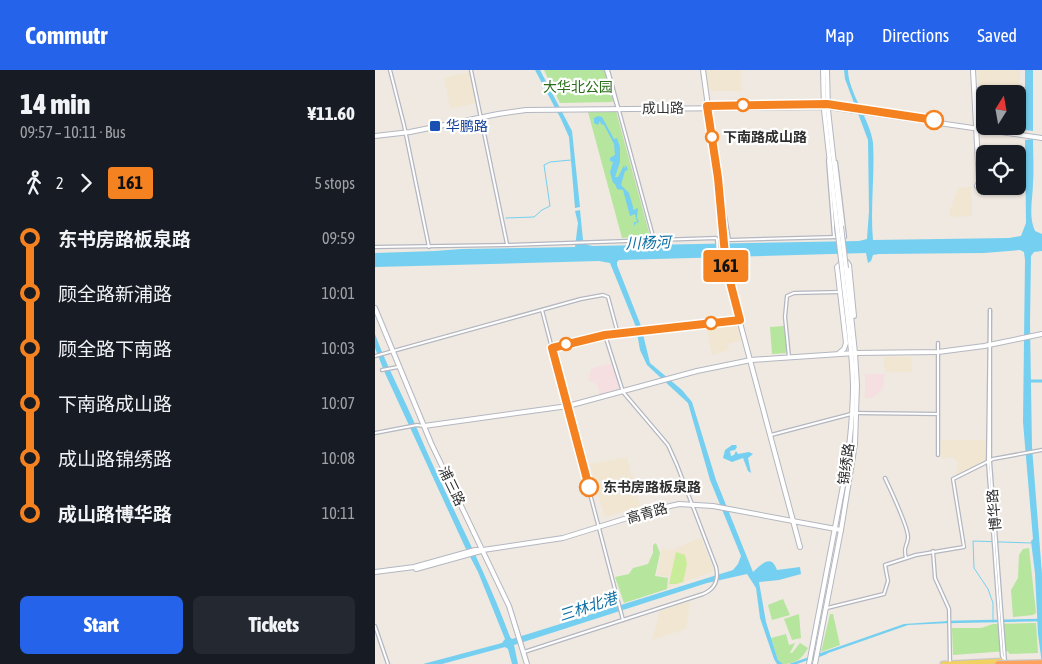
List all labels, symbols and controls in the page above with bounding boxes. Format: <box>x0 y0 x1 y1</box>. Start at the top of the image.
text: Commutr <box>25 22 107 49</box>
text: Map <box>825 25 854 46</box>
text: Directions <box>882 25 949 46</box>
text: Saved <box>977 25 1017 46</box>
park label: 大华北公园 <box>543 79 613 95</box>
north arrow <box>976 85 1026 135</box>
map controls <box>976 85 1026 195</box>
text: 14 min <box>20 88 90 120</box>
unlabelled marker <box>736 98 750 112</box>
street label: 成山路 <box>642 100 684 116</box>
text: ¥11.60 <box>307 102 355 124</box>
unlabelled marker <box>924 110 944 130</box>
place label: 华鹏路 <box>446 118 488 134</box>
marker: 华鹏路 <box>428 119 442 133</box>
text: 09:57 – 10:11 · Bus <box>20 123 126 141</box>
place label: 下南路成山路 <box>723 129 807 145</box>
marker: 下南路成山路 <box>705 130 719 144</box>
button: locate <box>976 145 1026 195</box>
icon: walk <box>20 169 48 197</box>
icon: forward <box>72 169 100 197</box>
text: 161 <box>118 172 143 193</box>
text: 2 <box>56 174 64 192</box>
text: 5 stops <box>314 174 355 192</box>
text: 东书房路板泉路 <box>58 228 191 250</box>
text: 09:59 <box>322 229 355 247</box>
water label: 川杨河 <box>625 233 674 252</box>
line badge: 161 <box>697 250 755 282</box>
text: 161 <box>713 255 739 276</box>
text: 顾全路新浦路 <box>58 283 172 305</box>
text: 10:01 <box>321 284 355 302</box>
unlabelled marker <box>704 316 718 330</box>
unlabelled marker <box>559 337 573 351</box>
text: 顾全路下南路 <box>58 338 172 360</box>
text: 10:03 <box>321 339 355 357</box>
text: 下南路成山路 <box>58 393 172 415</box>
text: 10:07 <box>321 394 355 412</box>
street label: 锦绣路 <box>835 442 857 486</box>
text: 成山路锦绣路 <box>58 448 172 470</box>
text: 10:08 <box>321 449 355 467</box>
street label: 浦三路 <box>436 464 468 508</box>
marker: 东书房路板泉路 <box>579 477 599 497</box>
place label: 东书房路板泉路 <box>603 479 701 495</box>
street label: 博华路 <box>984 488 1004 532</box>
street label: 高青路 <box>625 500 669 526</box>
text: 成山路博华路 <box>58 503 172 525</box>
text: 10:11 <box>322 504 355 522</box>
water label: 三林北港 <box>557 589 621 624</box>
button: Start <box>20 596 183 654</box>
button: Tickets <box>193 596 355 654</box>

